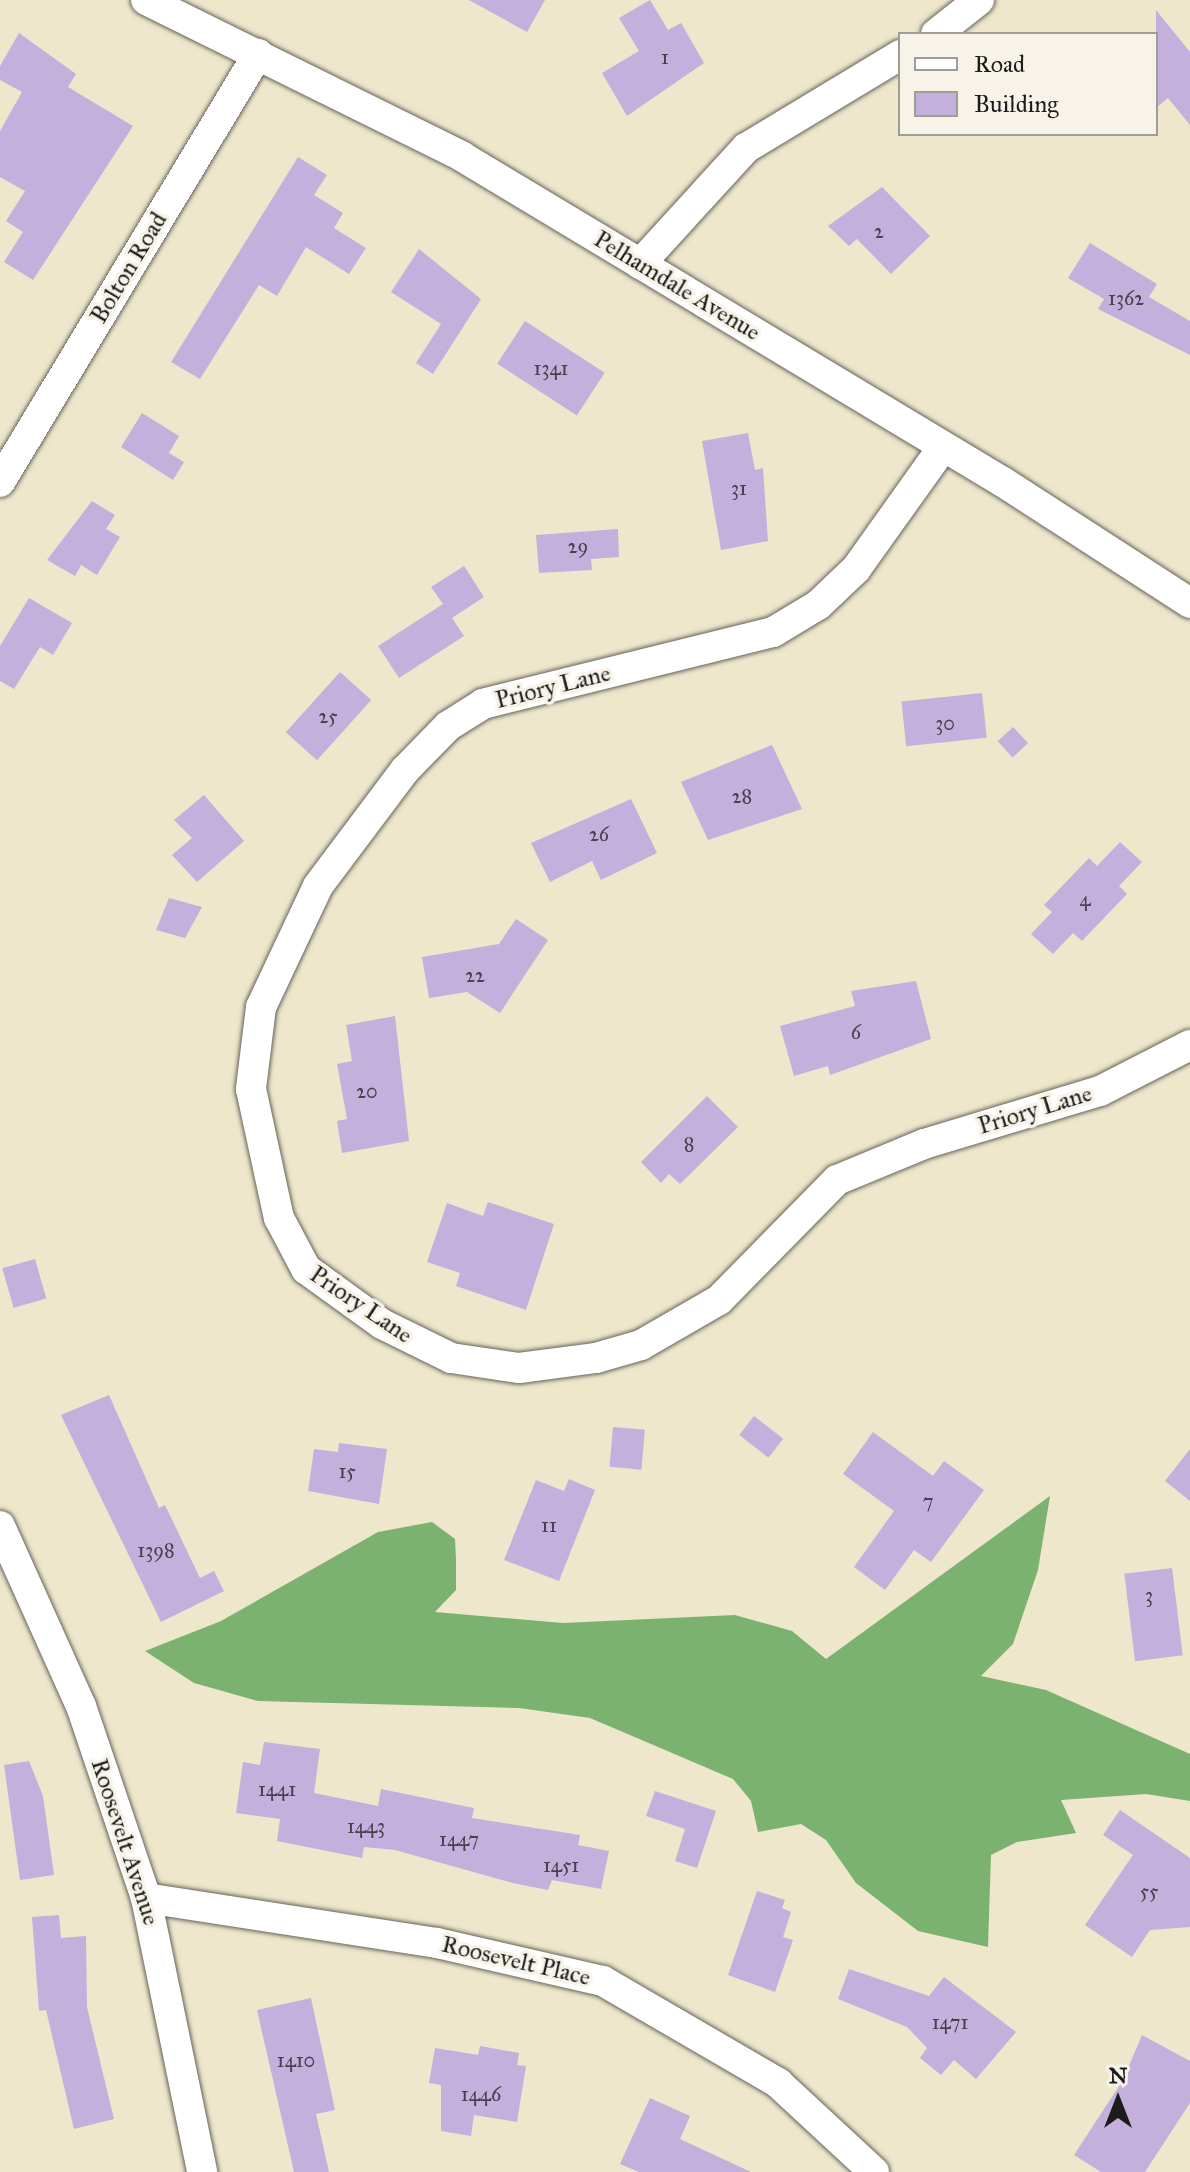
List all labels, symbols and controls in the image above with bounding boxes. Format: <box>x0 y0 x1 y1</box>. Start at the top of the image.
legend <box>898 32 1158 136</box>
house number: 1 <box>661 45 669 69</box>
text: Road <box>974 49 1025 79</box>
text: Building <box>974 89 1059 119</box>
street label: Bolton Road <box>85 207 173 329</box>
house number: 2 <box>874 219 884 243</box>
street label: Pelhamdale Avenue <box>589 225 765 347</box>
house number: 1362 <box>1108 286 1144 310</box>
house number: 1341 <box>534 356 568 380</box>
house number: 31 <box>731 476 747 500</box>
house number: 29 <box>568 534 588 558</box>
street label: Priory Lane <box>492 659 614 715</box>
house number: 25 <box>318 704 338 728</box>
house number: 30 <box>935 711 955 735</box>
house number: 28 <box>732 784 752 808</box>
house number: 26 <box>589 822 609 846</box>
house number: 4 <box>1079 887 1091 911</box>
house number: 22 <box>465 963 485 987</box>
house number: 6 <box>851 1020 861 1044</box>
house number: 20 <box>356 1079 378 1103</box>
street label: Priory Lane <box>975 1079 1095 1141</box>
house number: 8 <box>684 1132 694 1156</box>
street label: Priory Lane <box>304 1260 418 1350</box>
house number: 15 <box>338 1459 356 1483</box>
house number: 7 <box>923 1489 933 1513</box>
house number: 11 <box>541 1513 557 1537</box>
house number: 1398 <box>137 1538 175 1562</box>
house number: 3 <box>1145 1583 1153 1607</box>
street label: Roosevelt Avenue <box>85 1755 165 1929</box>
house number: 1441 <box>258 1777 296 1801</box>
house number: 1443 <box>347 1814 385 1838</box>
house number: 1447 <box>439 1827 479 1851</box>
house number: 1451 <box>543 1853 579 1877</box>
house number: 55 <box>1140 1879 1158 1903</box>
street label: Roosevelt Place <box>439 1930 593 1992</box>
house number: 1471 <box>932 2010 968 2034</box>
house number: 1410 <box>277 2048 315 2072</box>
north arrow <box>1078 2060 1158 2140</box>
text: N <box>1109 2062 1127 2089</box>
house number: 1446 <box>461 2082 501 2106</box>

